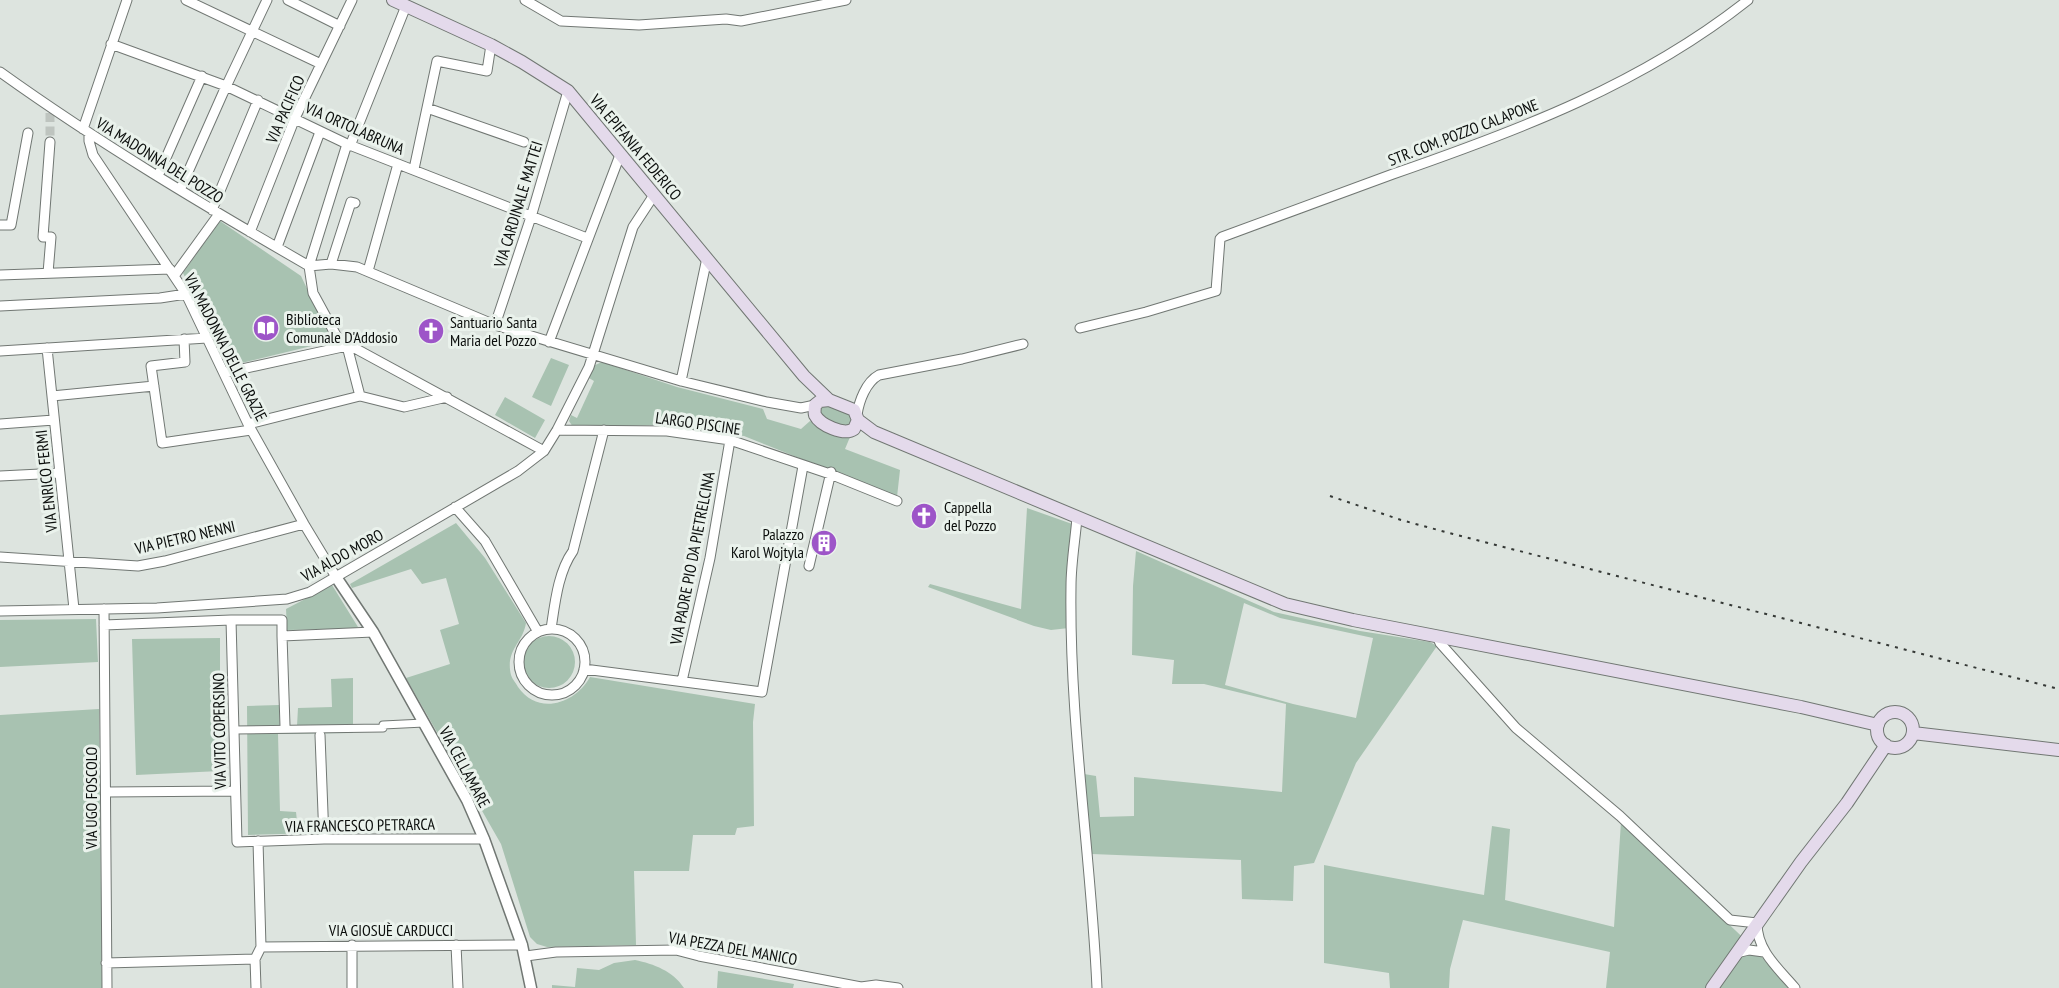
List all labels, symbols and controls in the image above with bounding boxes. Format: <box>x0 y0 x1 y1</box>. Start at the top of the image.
street label: VIA PACIFICO <box>261 72 309 147</box>
street label: VIA EPIFANIA FEDERICO <box>585 89 686 204</box>
street label: STR. COM. POZZO CALAPONE <box>1385 94 1541 170</box>
street label: VIA ORTOLABRUNA <box>301 97 408 159</box>
street label: VIA MADONNA DEL POZZO <box>92 112 228 207</box>
street label: VIA CARDINALE MATTEI <box>489 138 547 271</box>
street label: VIA MADONNA DELLE GRAZIE <box>180 269 272 424</box>
place label: Biblioteca Comunale D'Addosio <box>286 309 398 347</box>
place label: Santuario Santa Maria del Pozzo <box>450 312 537 350</box>
library icon: Biblioteca Comunale D'Addosio <box>251 313 281 343</box>
church icon: Santuario Santa Maria del Pozzo <box>416 316 446 346</box>
street label: LARGO PISCINE <box>654 407 742 439</box>
street label: VIA ENRICO FERMI <box>31 429 61 534</box>
street label: VIA PADRE PIO DA PIETRELCINA <box>665 469 719 647</box>
place label: Cappella del Pozzo <box>944 497 996 535</box>
church icon: Cappella del Pozzo <box>909 501 939 531</box>
street label: VIA PIETRO NENNI <box>132 516 237 558</box>
street label: VIA ALDO MORO <box>297 524 387 586</box>
place label: Palazzo Karol Wojtyla <box>731 524 804 562</box>
building icon: Palazzo Karol Wojtyla <box>809 528 839 558</box>
street label: VIA VITO COPERSINO <box>208 672 230 790</box>
street label: VIA CELLAMARE <box>435 722 495 811</box>
street label: VIA UGO FOSCOLO <box>81 747 101 850</box>
street label: VIA FRANCESCO PETRARCA <box>284 814 435 836</box>
street label: VIA GIOSUÈ CARDUCCI <box>328 920 453 940</box>
street label: VIA PEZZA DEL MANICO <box>666 927 799 969</box>

